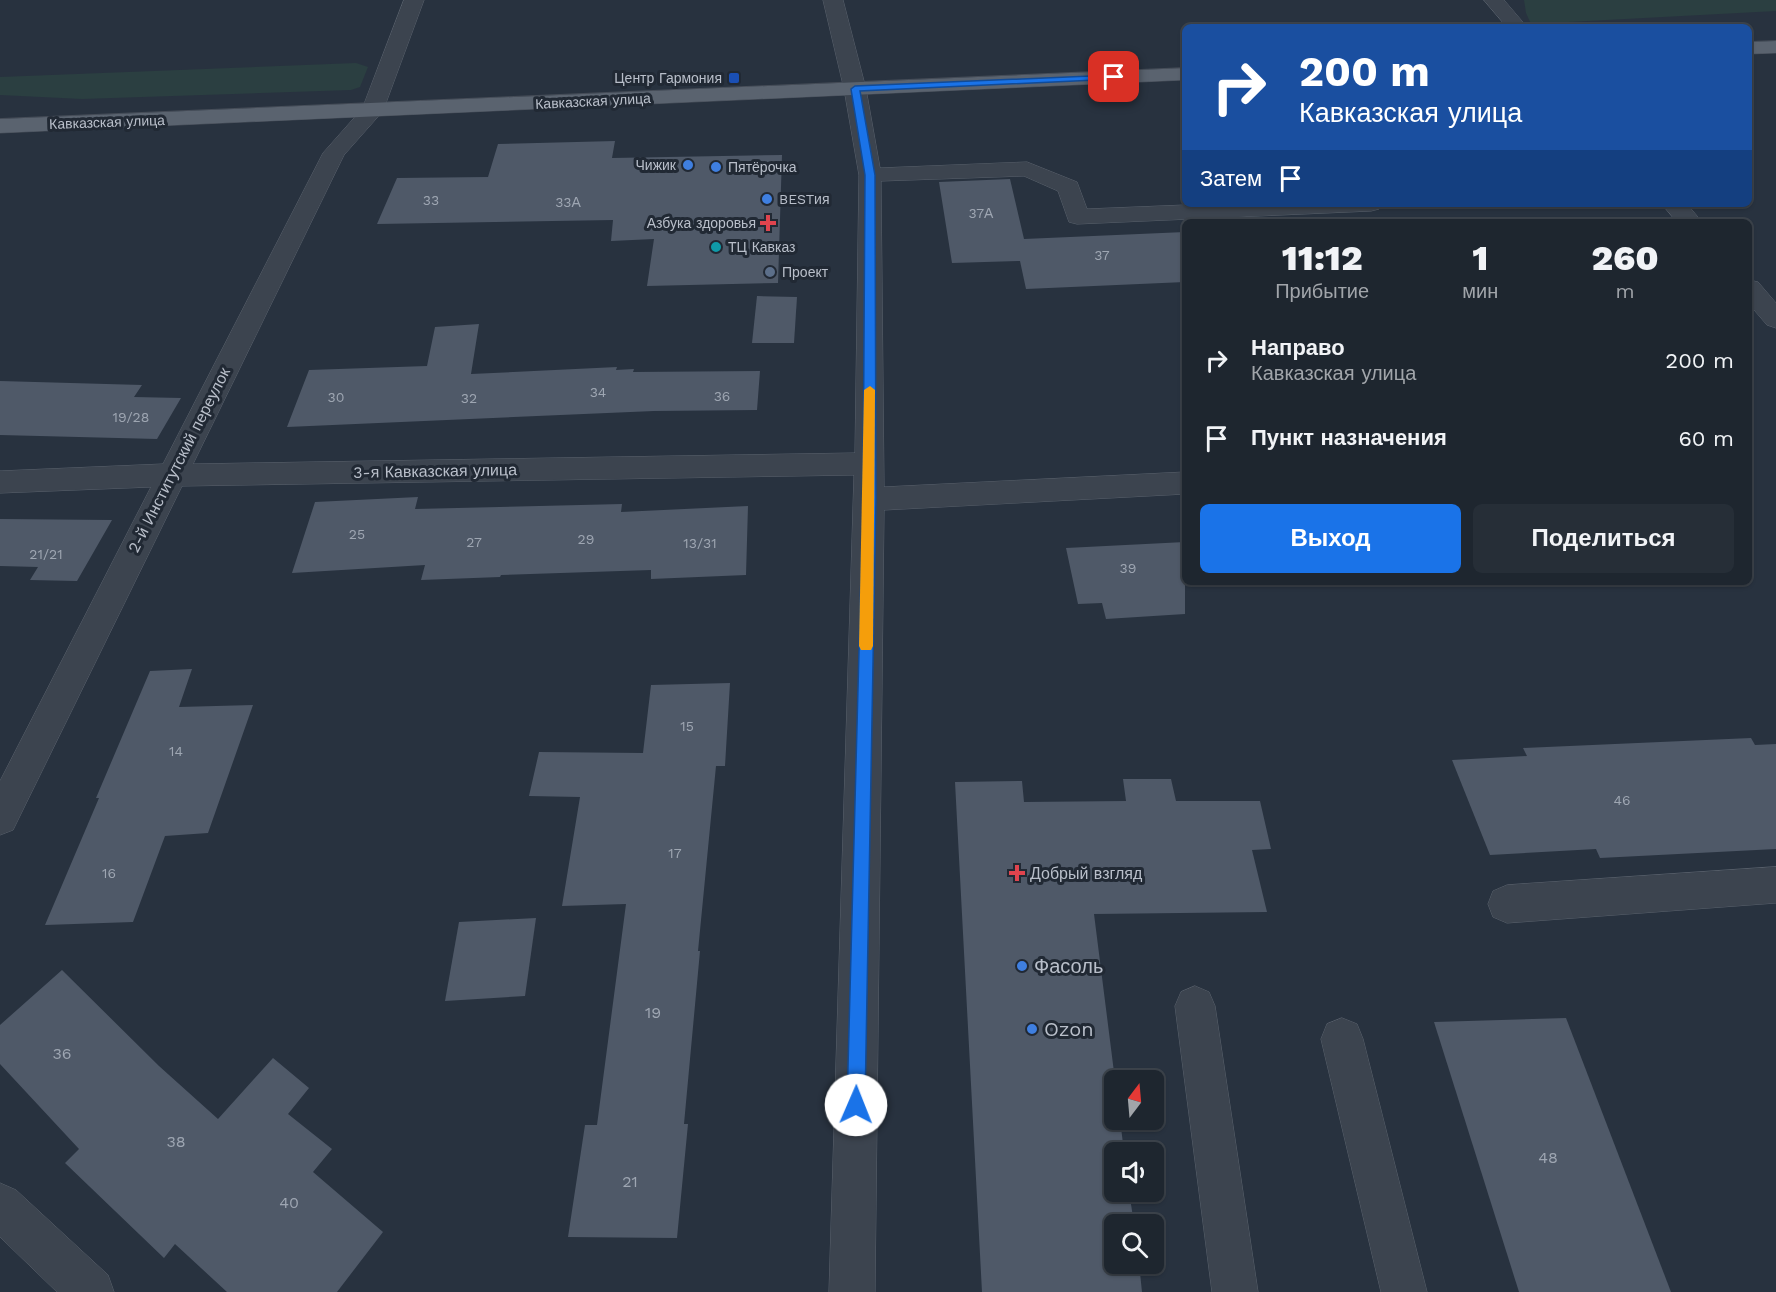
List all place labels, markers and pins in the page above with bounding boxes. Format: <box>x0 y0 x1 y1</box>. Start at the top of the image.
pin <box>1088 51 1139 102</box>
place label: Центр Гармония <box>614 70 722 86</box>
marker: Центр Гармония <box>727 71 741 85</box>
place label: Чижик <box>636 157 677 173</box>
marker: Чижик <box>681 158 695 172</box>
place label: Пятёрочка <box>728 159 797 175</box>
marker: Пятёрочка <box>709 160 723 174</box>
place label: BESTия <box>779 191 830 207</box>
marker: BESTия <box>760 192 774 206</box>
place label: Азбука здоровья <box>647 215 756 231</box>
marker: Азбука здоровья <box>761 216 775 230</box>
place label: ТЦ Кавказ <box>728 239 796 255</box>
marker: ТЦ Кавказ <box>709 240 723 254</box>
place label: Проект <box>782 264 829 280</box>
marker: Проект <box>763 265 777 279</box>
marker: Добрый взгляд <box>1008 864 1026 882</box>
place label: Добрый взгляд <box>1030 864 1143 883</box>
place label: Фасоль <box>1034 954 1103 978</box>
marker: Фасоль <box>1015 959 1029 973</box>
place label: Ozon <box>1044 1017 1094 1041</box>
marker: Ozon <box>1025 1022 1039 1036</box>

